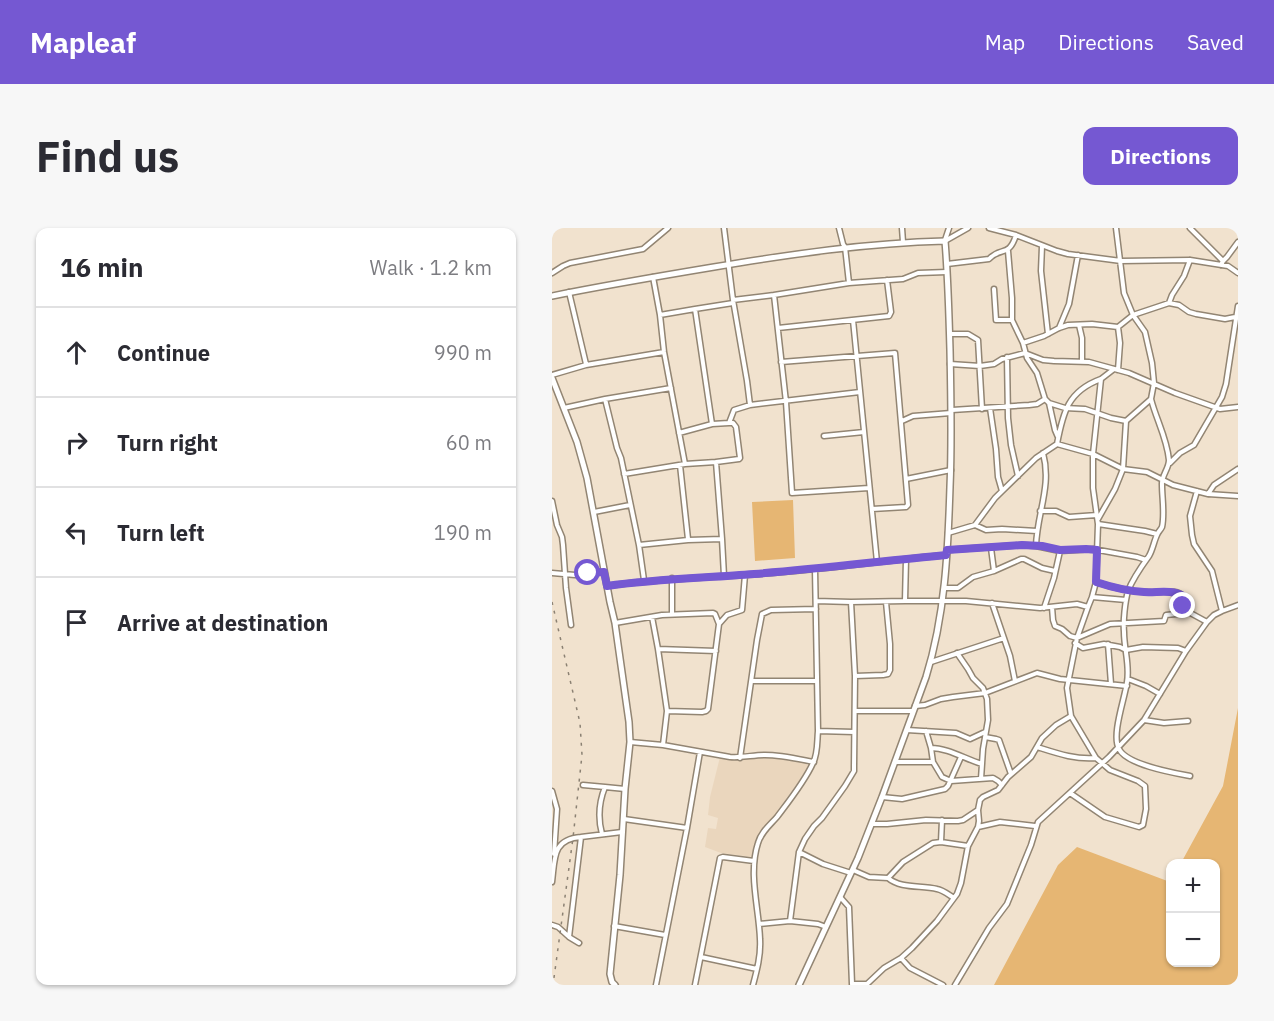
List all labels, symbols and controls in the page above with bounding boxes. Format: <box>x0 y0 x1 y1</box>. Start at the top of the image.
text: Mapleaf <box>30 24 136 61</box>
text: Map <box>985 28 1025 56</box>
text: Directions <box>1058 28 1154 56</box>
text: Saved <box>1187 28 1244 56</box>
button: Directions <box>1083 127 1238 185</box>
text: Find us <box>36 129 179 184</box>
text: 16 min <box>60 250 144 284</box>
text: Walk · 1.2 km <box>370 254 492 281</box>
icon: ahead <box>60 336 93 369</box>
text: Continue <box>117 338 210 367</box>
text: 990 m <box>434 339 492 366</box>
icon: right <box>60 426 93 459</box>
text: Turn right <box>117 428 218 457</box>
text: 60 m <box>446 429 492 456</box>
icon: left <box>60 516 93 549</box>
text: Turn left <box>117 518 205 547</box>
text: 190 m <box>434 519 492 546</box>
route start <box>574 559 600 585</box>
route end <box>1169 592 1195 618</box>
icon: arrive <box>60 606 93 639</box>
text: Arrive at destination <box>117 608 328 637</box>
map controls <box>1166 859 1220 967</box>
button: + <box>1166 859 1220 913</box>
button: − <box>1166 913 1220 967</box>

